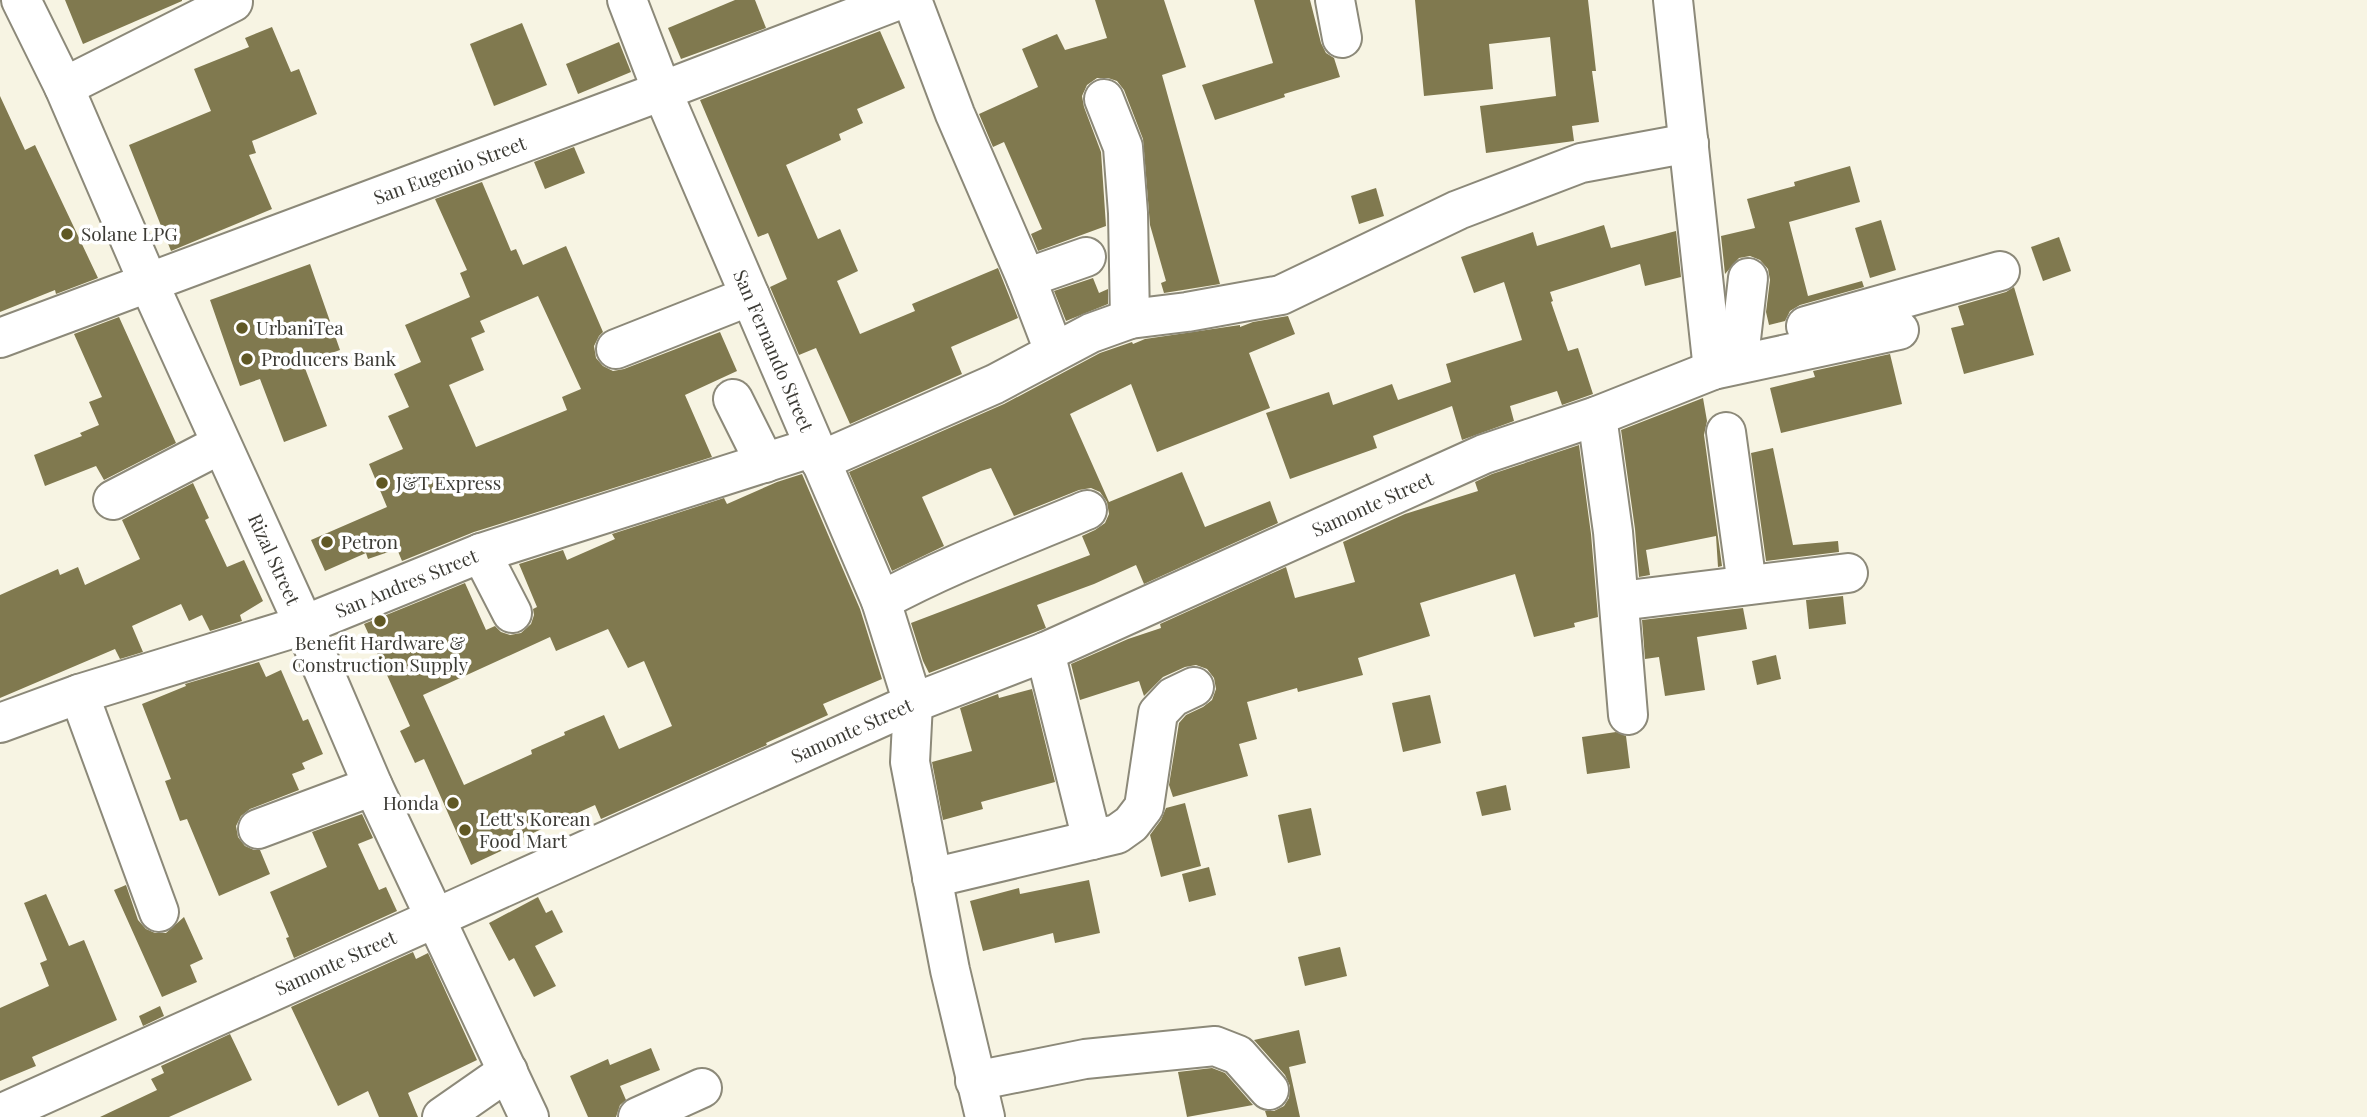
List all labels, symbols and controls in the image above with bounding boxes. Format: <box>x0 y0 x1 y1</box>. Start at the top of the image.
street label: San Eugenio Street <box>369 129 530 210</box>
place label: Solane LPG <box>81 220 178 246</box>
marker: Solane LPG <box>59 226 75 242</box>
street label: San Fernando Street <box>728 265 821 435</box>
place label: UrbaniTea <box>256 314 344 340</box>
marker: UrbaniTea <box>234 320 250 336</box>
place label: Producers Bank <box>261 345 397 371</box>
marker: Producers Bank <box>239 351 255 367</box>
street label: Samonte Street <box>1307 465 1437 542</box>
place label: J&T Express <box>395 469 501 495</box>
marker: J&T Express <box>374 475 390 491</box>
street label: Rizal Street <box>243 509 307 609</box>
place label: Petron <box>341 528 399 554</box>
marker: Petron <box>319 534 335 550</box>
street label: San Andres Street <box>331 542 481 623</box>
marker: Benefit Hardware & Construction Supply <box>372 613 388 629</box>
place label: Benefit Hardware & Construction Supply <box>292 629 468 677</box>
street label: Samonte Street <box>786 691 916 768</box>
place label: Honda <box>383 789 440 815</box>
marker: Honda <box>445 795 461 811</box>
place label: Lett's Korean Food Mart <box>479 805 591 853</box>
marker: Lett's Korean Food Mart <box>457 822 473 838</box>
street label: Samonte Street <box>270 923 400 1001</box>

